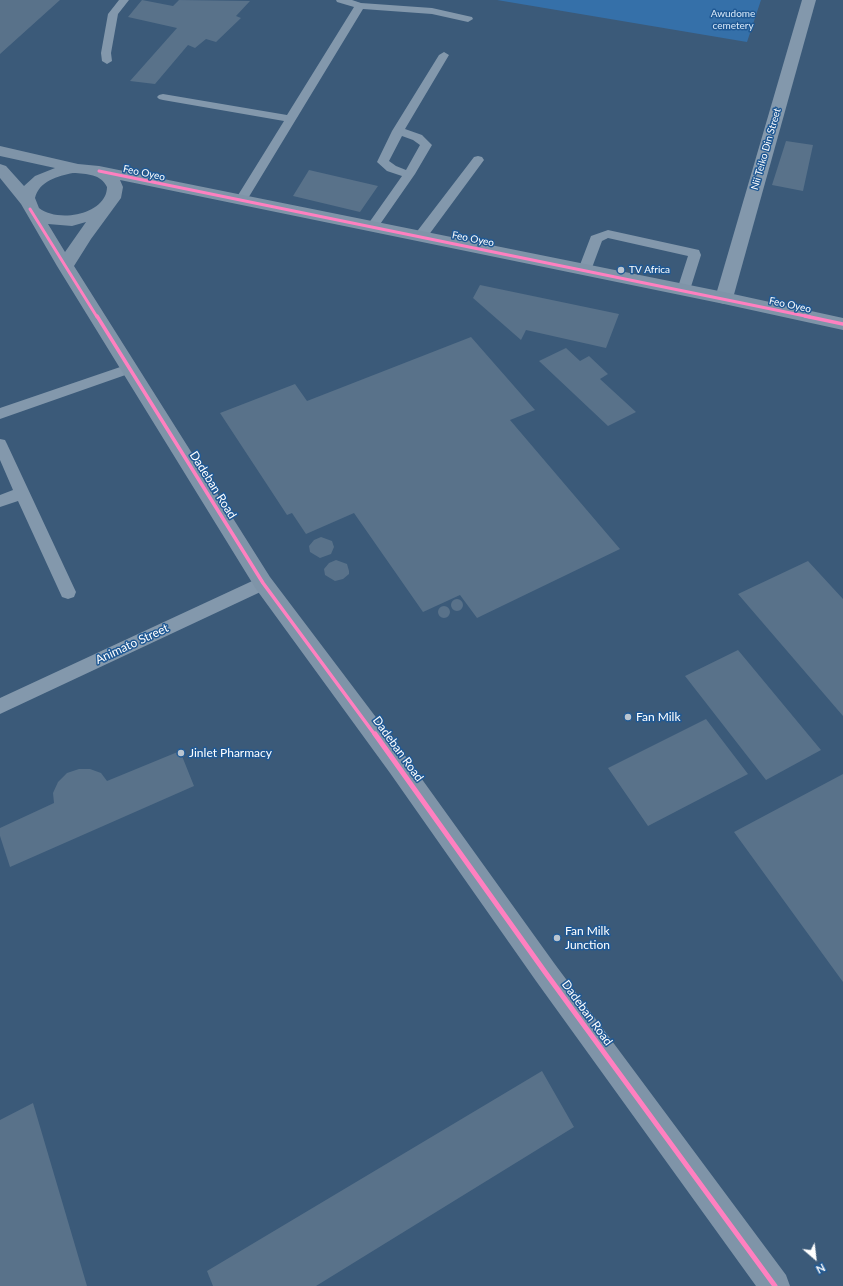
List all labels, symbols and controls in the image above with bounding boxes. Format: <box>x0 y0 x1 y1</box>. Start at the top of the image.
park label: Awudome cemetery <box>711 8 755 32</box>
street label: Nii Teiko Din Street <box>749 107 783 191</box>
street label: Feo Oyeo <box>122 163 166 183</box>
street label: Feo Oyeo <box>451 229 495 249</box>
place label: TV Africa <box>629 264 670 276</box>
marker: TV Africa <box>616 265 626 275</box>
street label: Feo Oyeo <box>768 295 812 315</box>
street label: Dadeban Road <box>186 449 240 521</box>
street label: Animato Street <box>93 621 171 667</box>
place label: Fan Milk <box>636 710 681 724</box>
marker: Fan Milk <box>623 712 633 722</box>
street label: Dadeban Road <box>370 714 426 784</box>
place label: Jinlet Pharmacy <box>189 746 272 760</box>
marker: Jinlet Pharmacy <box>176 748 186 758</box>
place label: Fan Milk Junction <box>565 924 610 952</box>
marker: Fan Milk Junction <box>552 933 562 943</box>
street label: Dadeban Road <box>559 978 615 1048</box>
north arrow <box>795 1238 835 1278</box>
text: N <box>814 1261 828 1277</box>

